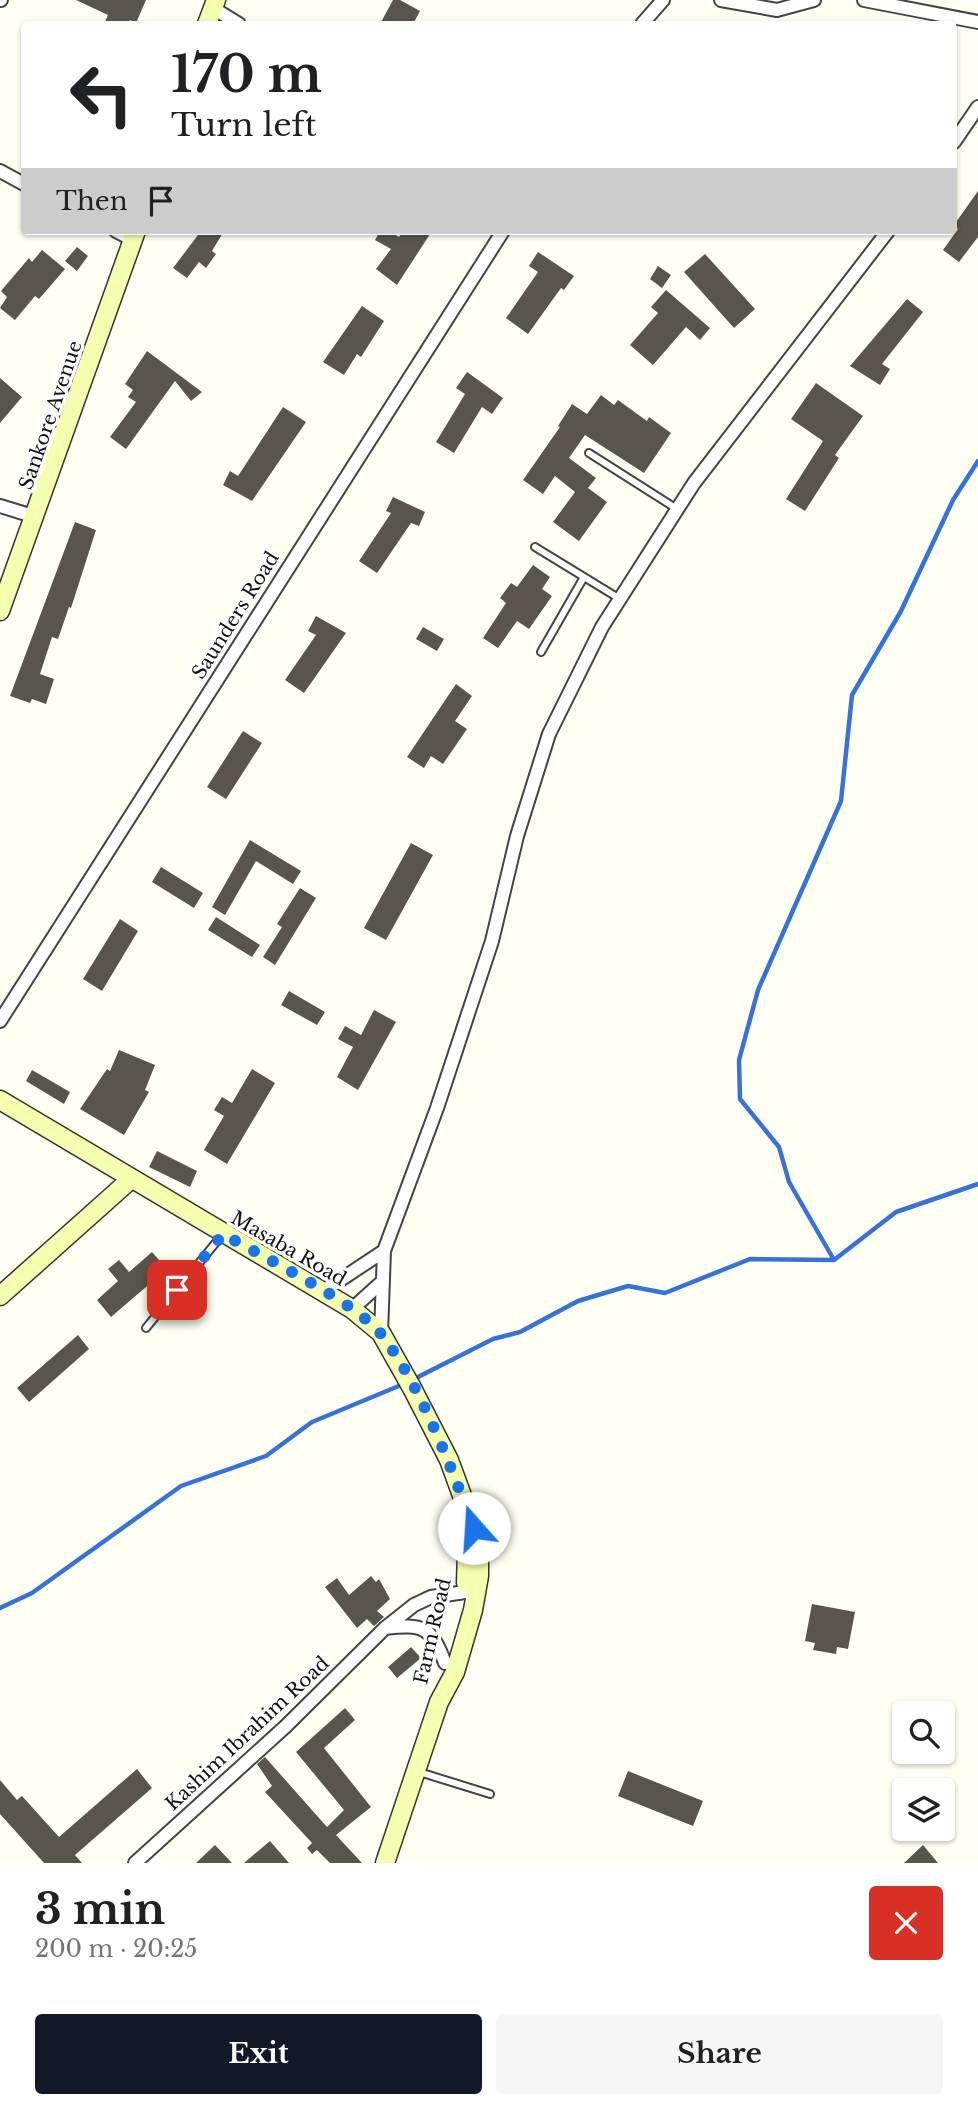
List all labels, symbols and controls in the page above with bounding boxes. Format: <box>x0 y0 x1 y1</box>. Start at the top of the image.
text: 170 m <box>171 44 322 105</box>
icon: left <box>56 49 147 140</box>
text: Turn left <box>171 105 317 145</box>
icon: arrive <box>142 182 180 220</box>
text: Then <box>56 185 128 217</box>
street label: Sankore Avenue <box>14 338 87 493</box>
street label: Saunders Road <box>187 547 284 683</box>
street label: Masaba Road <box>227 1206 351 1291</box>
pin <box>147 1260 207 1320</box>
icon: arrive <box>158 1271 196 1309</box>
position arrow <box>437 1491 511 1565</box>
street label: Farm Road <box>409 1576 456 1686</box>
street label: Kashim Ibrahim Road <box>161 1651 334 1815</box>
map controls <box>892 1701 955 1841</box>
button: search <box>892 1701 955 1764</box>
button: layers <box>892 1778 955 1841</box>
text: 3 min <box>35 1883 165 1935</box>
button: close <box>869 1886 943 1960</box>
text: 200 m · 20:25 <box>35 1935 197 1963</box>
button: Exit <box>35 2014 482 2094</box>
button: Share <box>496 2014 943 2094</box>

